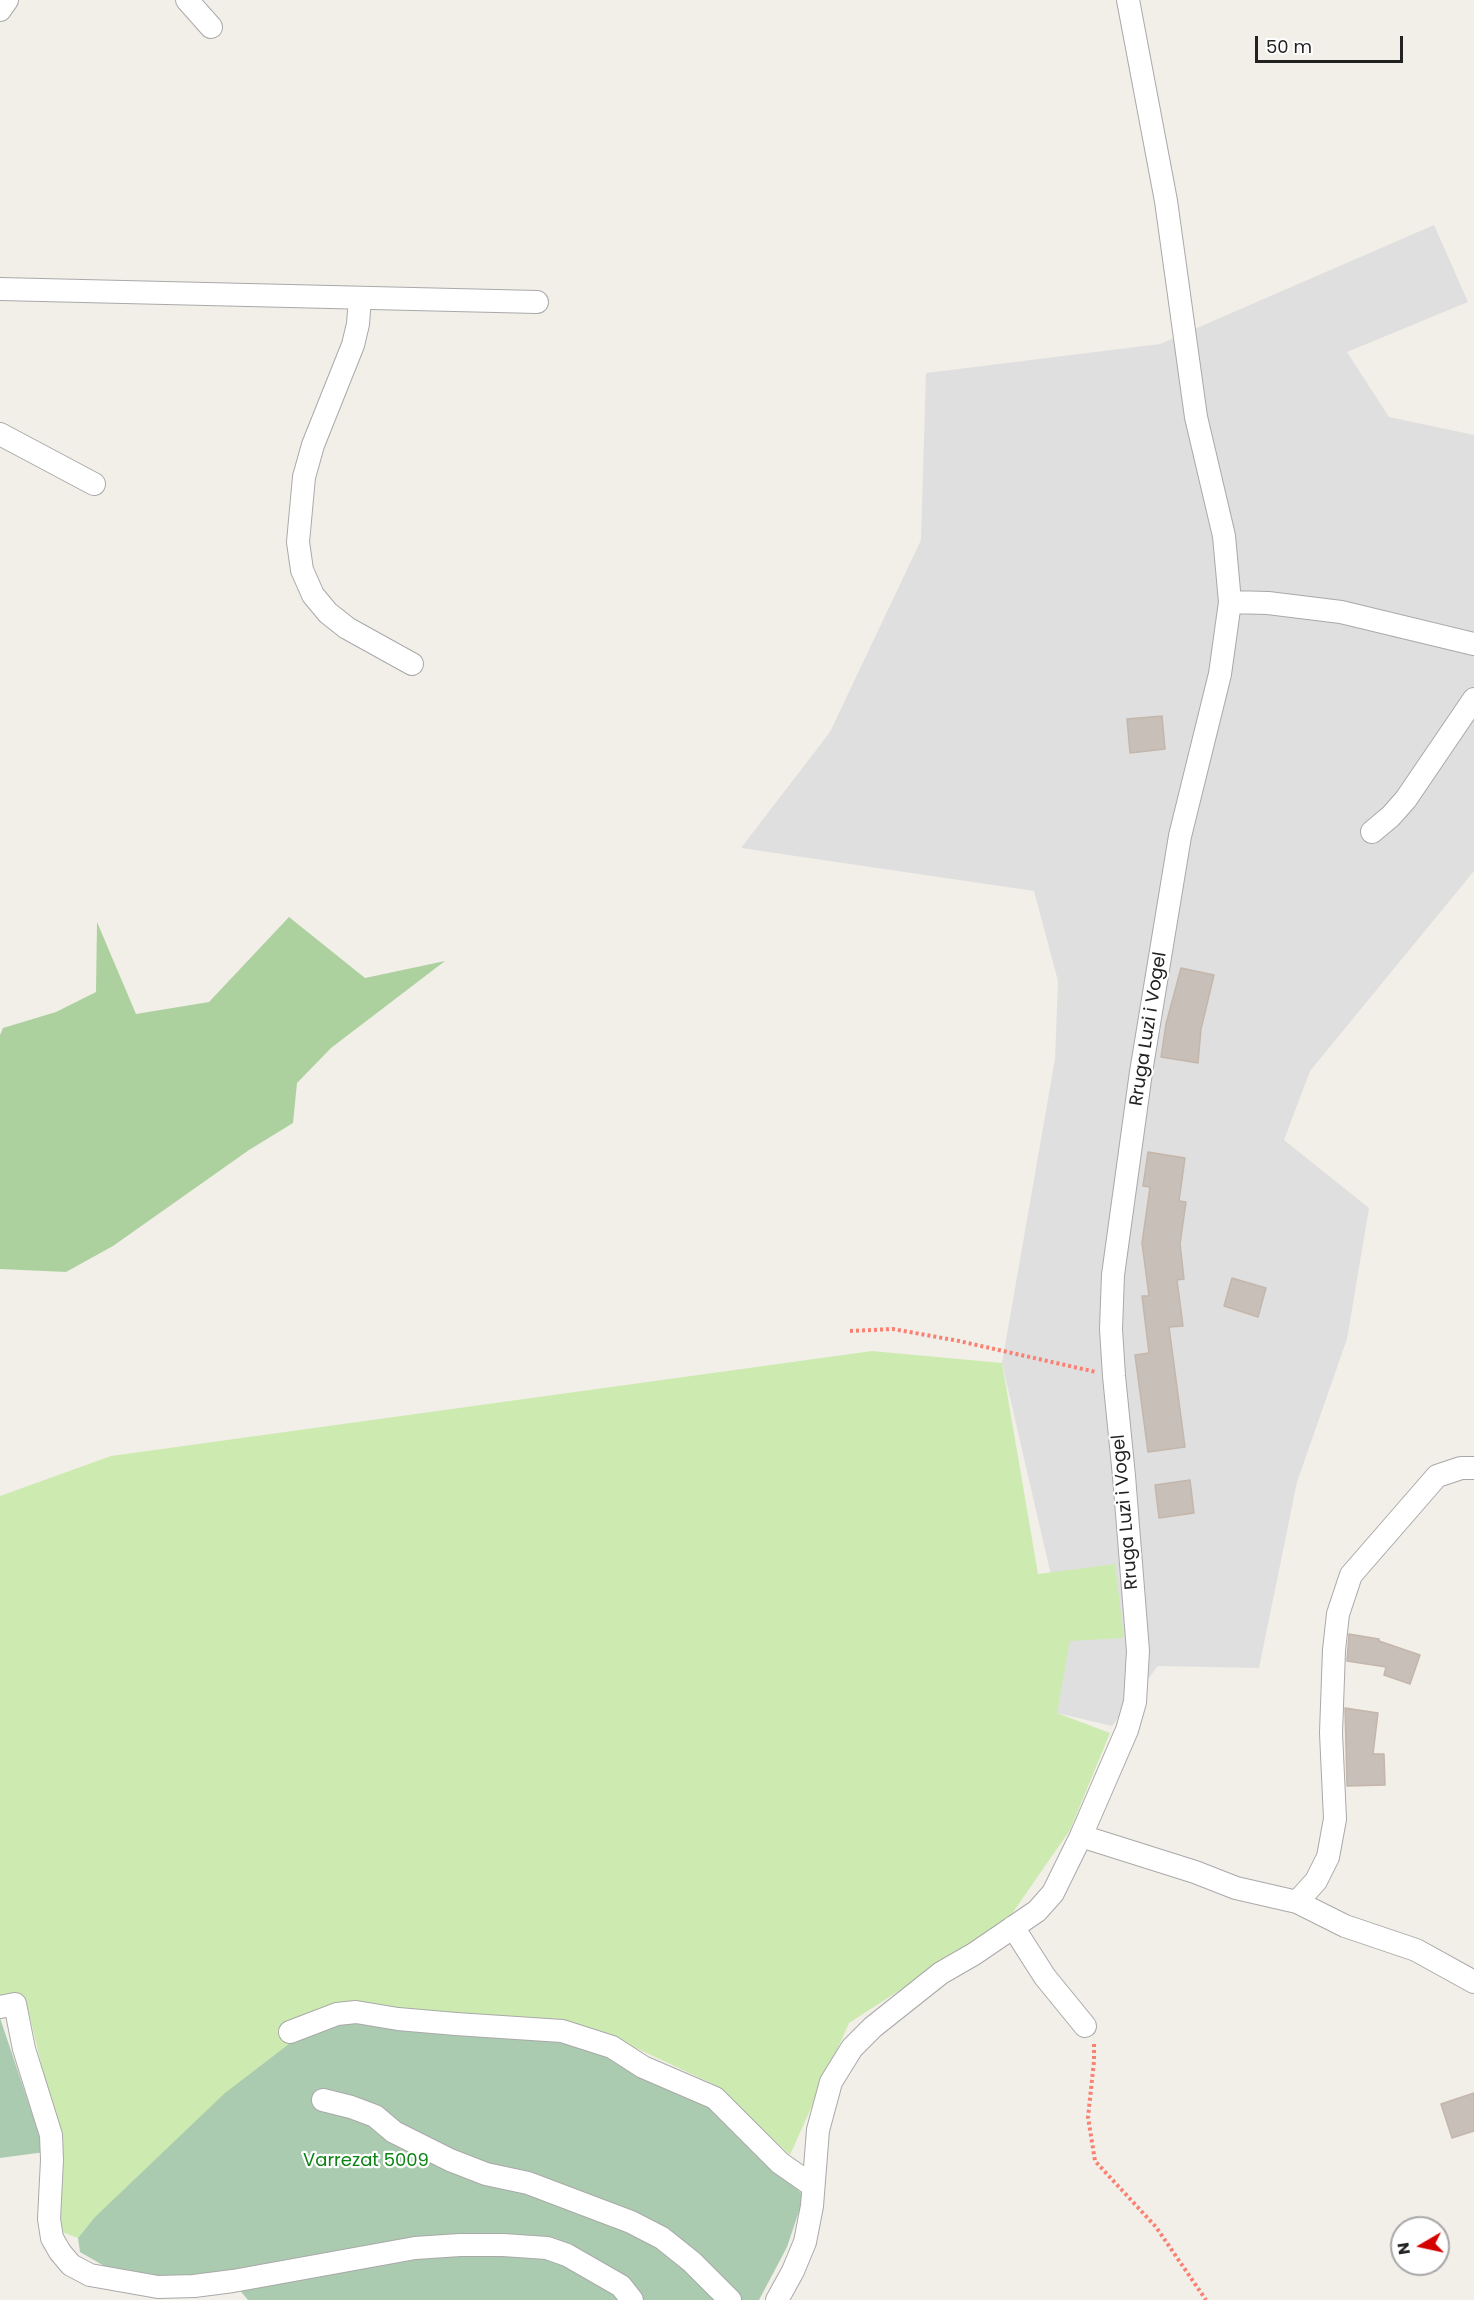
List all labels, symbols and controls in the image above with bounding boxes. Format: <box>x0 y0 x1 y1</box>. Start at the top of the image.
scale bar <box>1258 24 1406 62</box>
text: 50 m <box>1266 34 1312 59</box>
street label: Rruga Luzi i Vogel <box>1126 950 1172 1108</box>
street label: Rruga Luzi i Vogel <box>1108 1433 1144 1591</box>
park label: Varrezat 5009 <box>303 2150 429 2172</box>
north arrow <box>1390 2216 1450 2276</box>
text: N <box>1391 2241 1416 2256</box>

